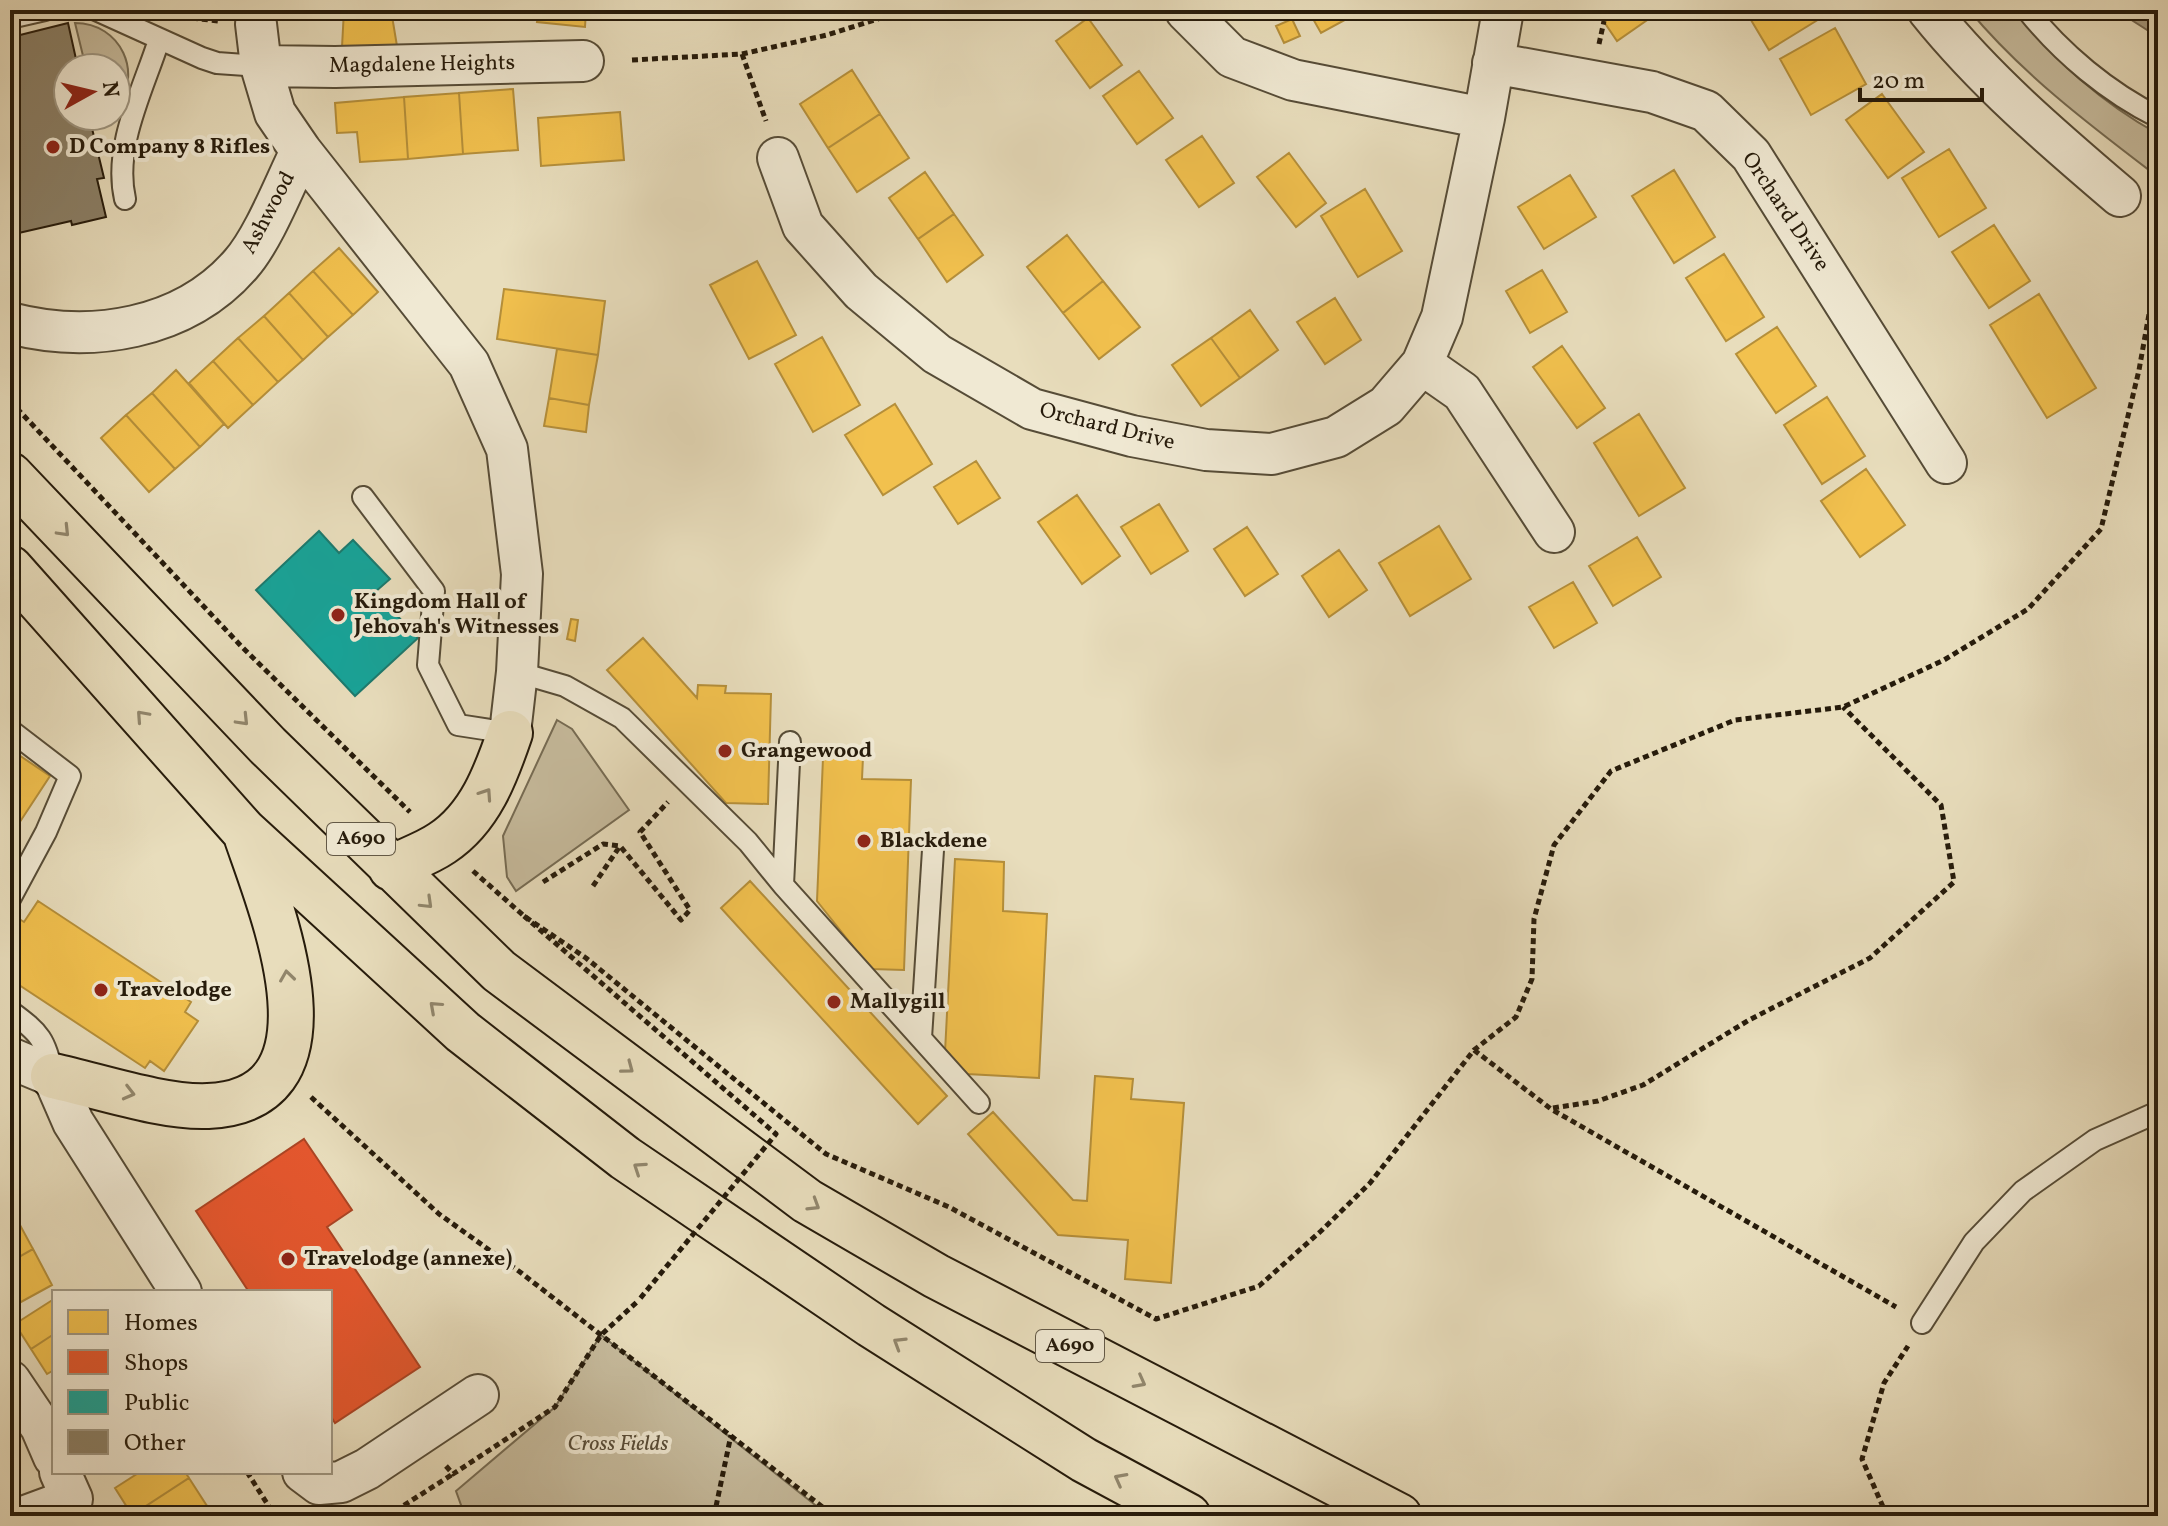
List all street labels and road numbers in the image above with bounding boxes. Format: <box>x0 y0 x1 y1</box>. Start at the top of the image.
street label: Magdalene Heights <box>329 48 515 82</box>
street label: Orchard Drive <box>1733 146 1837 278</box>
street label: Ashwood <box>234 166 304 260</box>
street label: Orchard Drive <box>1036 395 1178 459</box>
road number: A690 <box>327 823 395 855</box>
road number: A690 <box>1036 1330 1104 1362</box>

